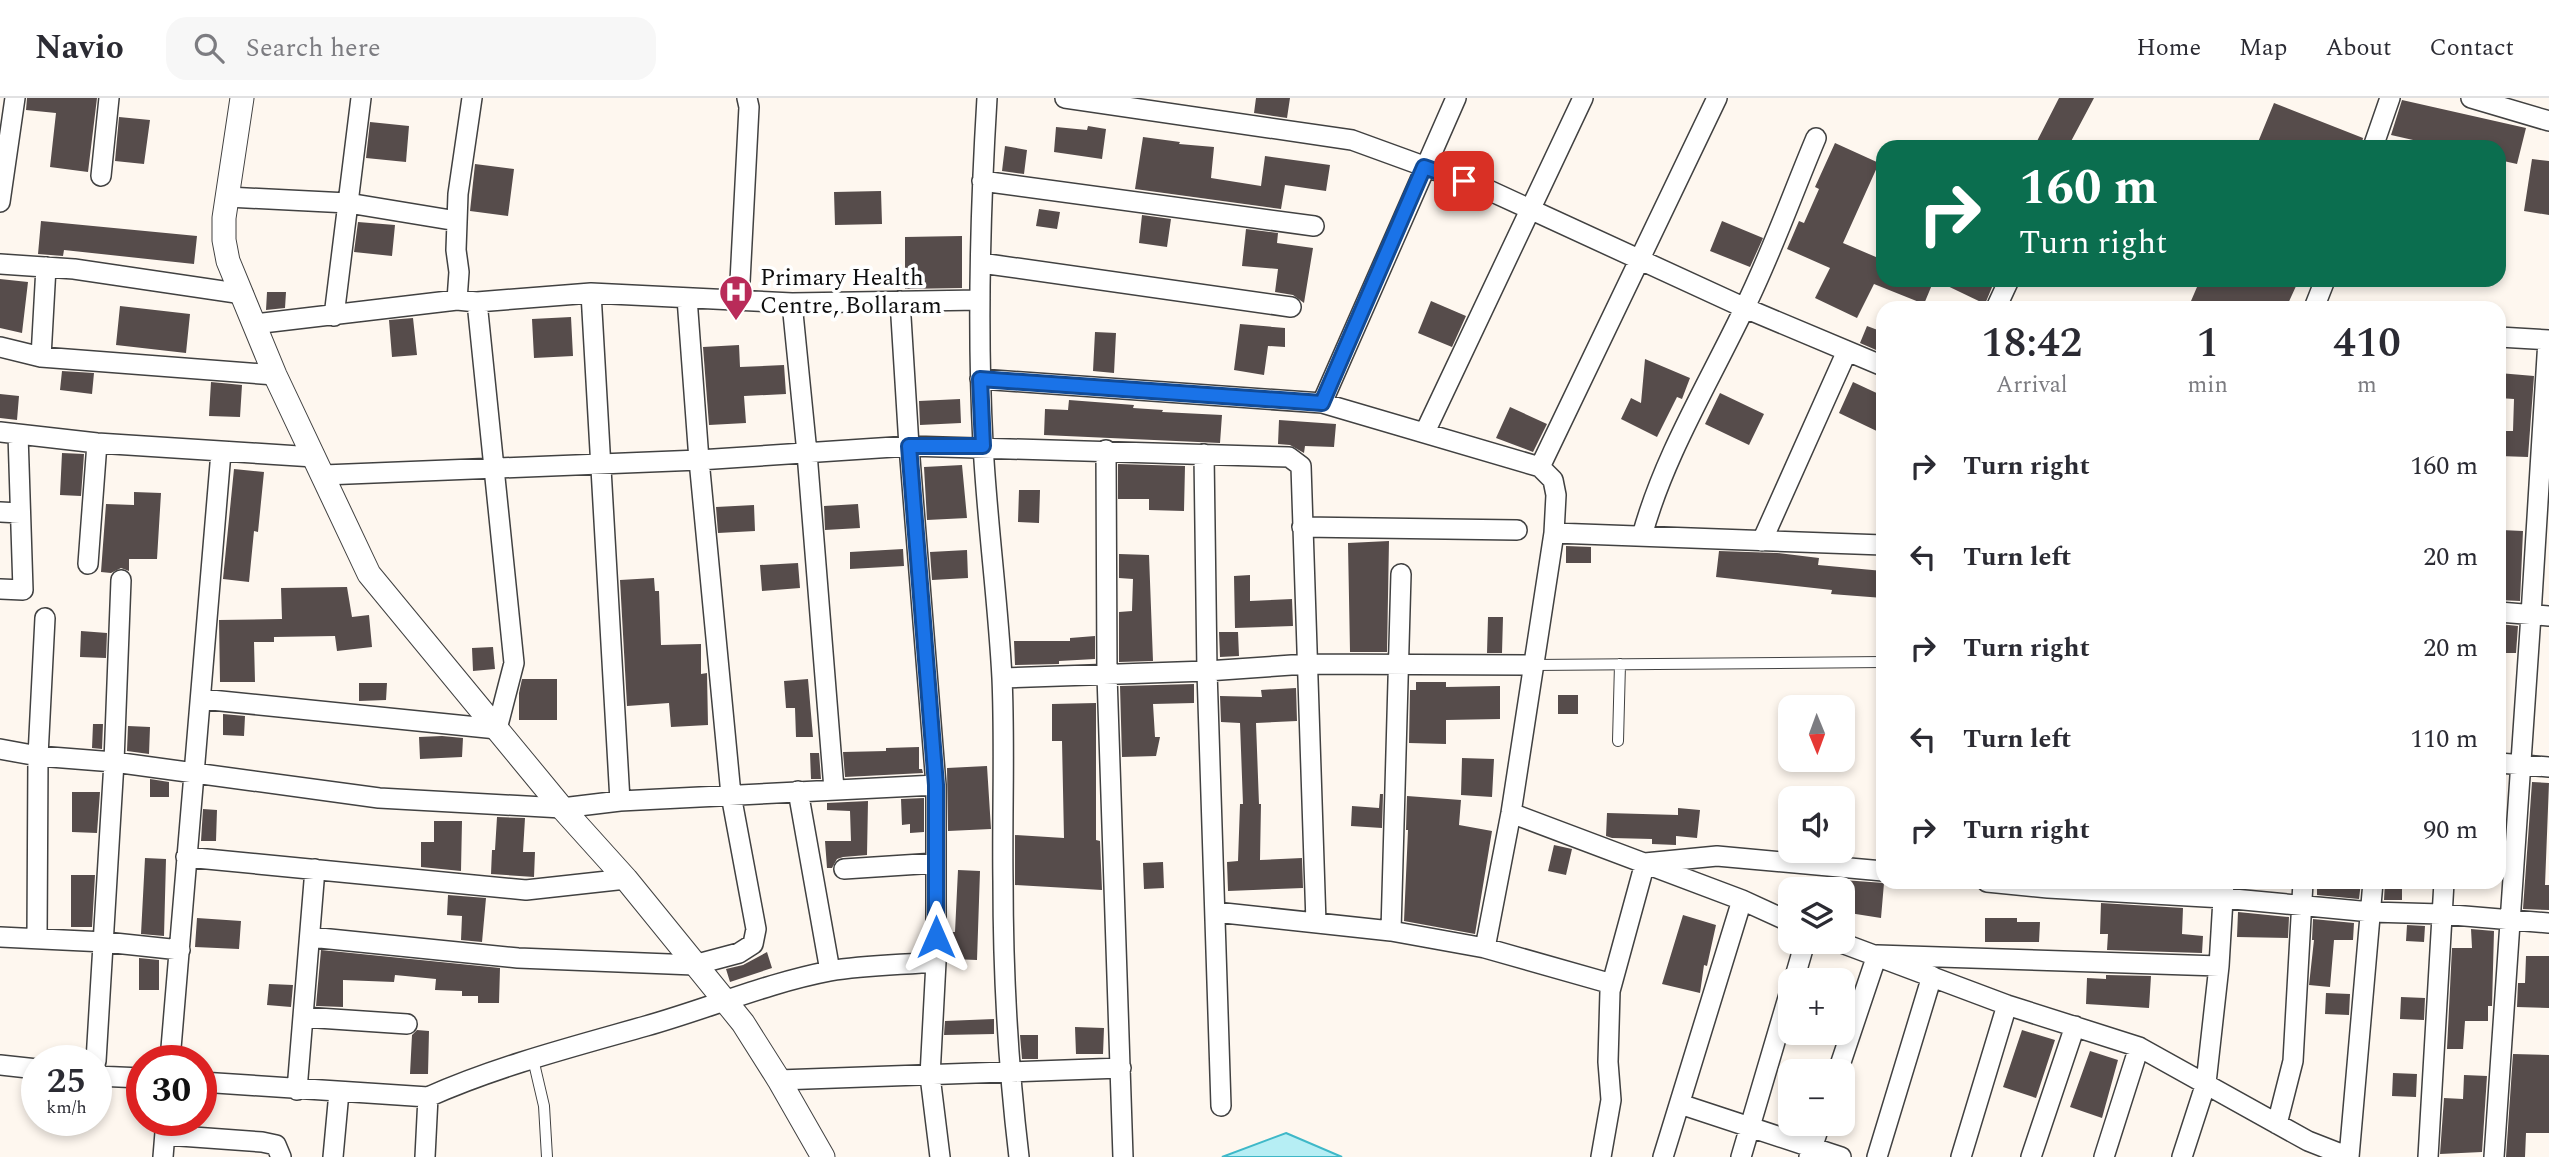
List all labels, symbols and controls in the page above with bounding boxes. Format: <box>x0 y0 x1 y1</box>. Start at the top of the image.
search box <box>166 17 656 80</box>
text: Navio <box>35 23 124 73</box>
text: Search here <box>246 28 381 68</box>
icon: search <box>190 29 228 67</box>
text: Home <box>2136 30 2201 66</box>
text: Map <box>2239 30 2287 66</box>
text: About <box>2325 30 2391 66</box>
text: Contact <box>2429 30 2514 66</box>
pin <box>1434 151 1494 211</box>
text: 160 m <box>2019 151 2158 226</box>
icon: arrive <box>1445 162 1483 200</box>
icon: right <box>1904 168 1995 259</box>
text: Turn right <box>2019 219 2167 268</box>
place label: Primary Health Centre, Bollaram <box>760 260 942 324</box>
hospital icon: Primary Health Centre, Bollaram <box>717 273 755 322</box>
text: 18:42 <box>1981 312 2082 375</box>
text: 1 <box>2196 312 2219 375</box>
text: 410 <box>2333 312 2401 375</box>
text: Arrival <box>1996 368 2068 403</box>
text: min <box>2188 368 2228 403</box>
text: m <box>2357 368 2377 403</box>
text: Turn right <box>1963 446 2090 486</box>
text: 160 m <box>2410 446 2478 486</box>
icon: right <box>1904 447 1942 485</box>
text: Turn left <box>1963 537 2071 577</box>
text: 20 m <box>2423 537 2478 577</box>
icon: left <box>1904 538 1942 576</box>
text: Turn right <box>1963 628 2090 668</box>
text: 20 m <box>2423 628 2478 668</box>
icon: right <box>1904 629 1942 667</box>
north arrow <box>1778 695 1855 772</box>
map controls <box>1778 695 1855 1136</box>
text: Turn left <box>1963 719 2071 759</box>
text: 110 m <box>2410 719 2478 759</box>
icon: left <box>1904 720 1942 758</box>
button: sound <box>1778 786 1855 863</box>
text: Turn right <box>1963 810 2090 850</box>
text: 90 m <box>2423 810 2478 850</box>
icon: right <box>1904 811 1942 849</box>
button: layers <box>1778 877 1855 954</box>
position arrow <box>899 900 973 974</box>
button: + <box>1778 968 1855 1045</box>
speed limit sign: 30 <box>126 1045 217 1136</box>
text: 25 <box>47 1055 86 1108</box>
button: − <box>1778 1059 1855 1136</box>
text: km/h <box>46 1094 87 1121</box>

